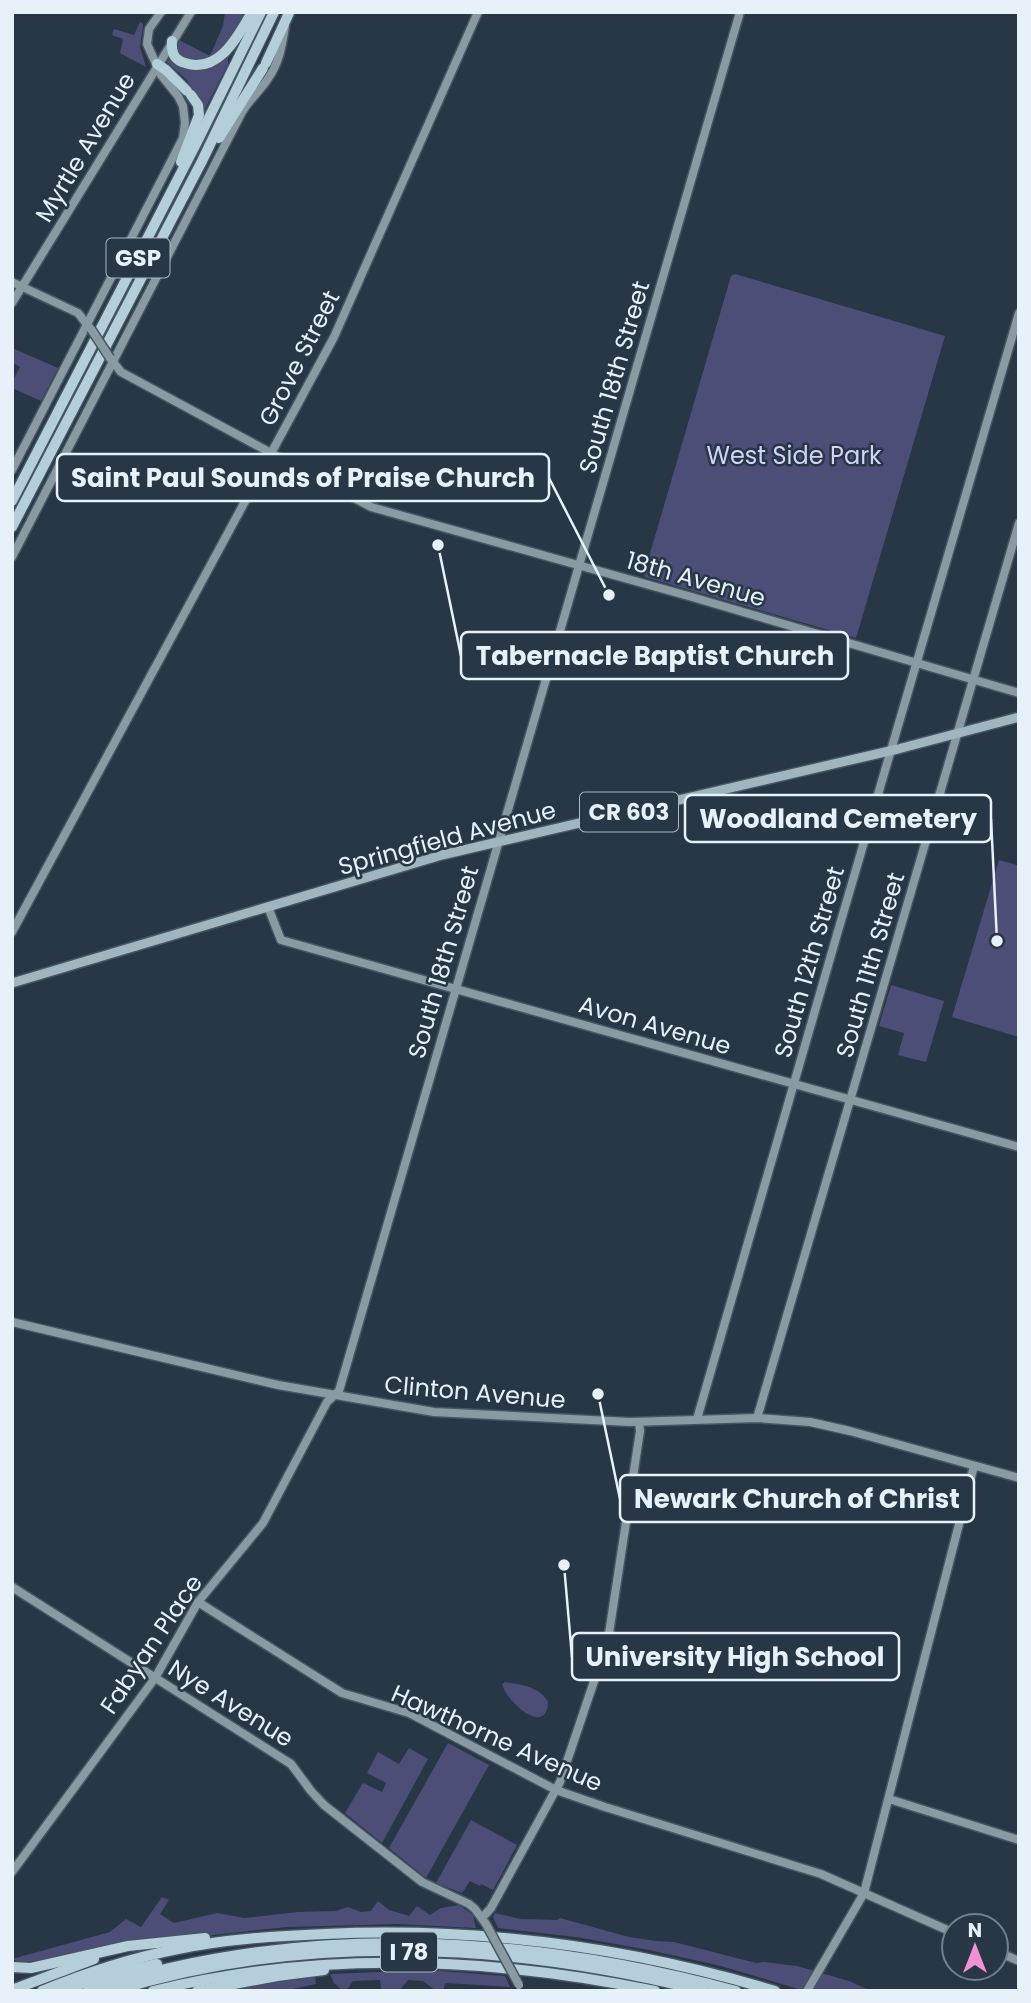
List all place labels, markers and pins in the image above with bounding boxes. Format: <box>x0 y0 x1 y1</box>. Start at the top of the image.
callout: Saint Paul Sounds of Praise Church <box>57 454 549 501</box>
callout: Tabernacle Baptist Church <box>461 632 848 679</box>
callout: Woodland Cemetery <box>685 795 991 842</box>
callout: Newark Church of Christ <box>620 1475 974 1522</box>
callout: University High School <box>572 1633 899 1680</box>

